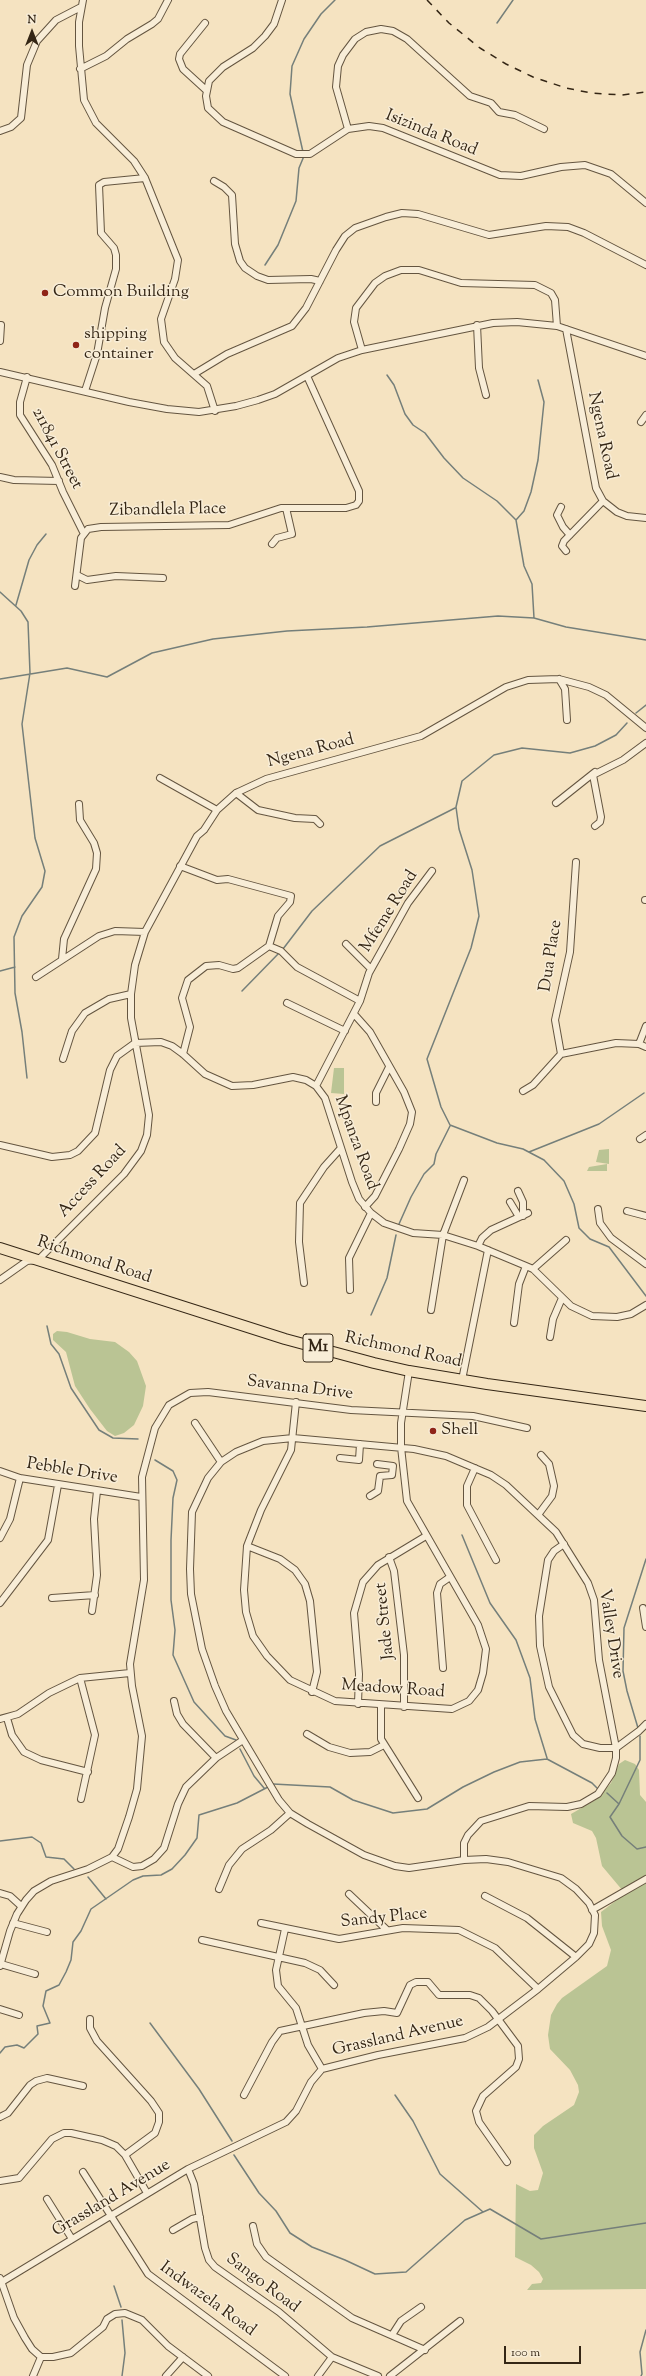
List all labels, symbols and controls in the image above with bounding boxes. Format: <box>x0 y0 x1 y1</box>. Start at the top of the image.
north arrow <box>12 12 52 52</box>
text: N <box>28 12 36 28</box>
street label: Isizinda Road <box>382 106 480 162</box>
place label: Common Building <box>53 283 189 303</box>
marker: Common Building <box>40 288 50 298</box>
place label: shipping container <box>84 325 154 365</box>
marker: shipping container <box>71 340 81 350</box>
street label: Ngena Road <box>582 390 620 482</box>
street label: 211841 Street <box>26 405 86 493</box>
street label: Zibandlela Place <box>109 500 227 522</box>
street label: Ngena Road <box>265 731 357 773</box>
street label: Mfeme Road <box>357 867 423 957</box>
street label: Dua Place <box>536 919 568 993</box>
street label: Mpanza Road <box>329 1093 381 1193</box>
street label: Access Road <box>54 1142 132 1222</box>
street label: Richmond Road <box>34 1233 154 1289</box>
street label: Richmond Road <box>343 1329 463 1373</box>
road number: M1 <box>303 1334 333 1362</box>
street label: Savanna Drive <box>246 1372 354 1406</box>
place label: Shell <box>441 1421 478 1441</box>
marker: Shell <box>428 1426 438 1436</box>
street label: Pebble Drive <box>25 1455 119 1489</box>
street label: Jade Street <box>372 1581 400 1661</box>
street label: Valley Drive <box>593 1588 627 1680</box>
street label: Meadow Road <box>341 1676 445 1704</box>
street label: Sandy Place <box>340 1904 428 1934</box>
street label: Grassland Avenue <box>330 2012 466 2062</box>
street label: Grassland Avenue <box>49 2156 175 2242</box>
street label: Sango Road <box>221 2250 303 2318</box>
street label: Indwazela Road <box>155 2258 259 2342</box>
scale bar <box>506 2338 583 2364</box>
text: 100 m <box>511 2344 540 2362</box>

